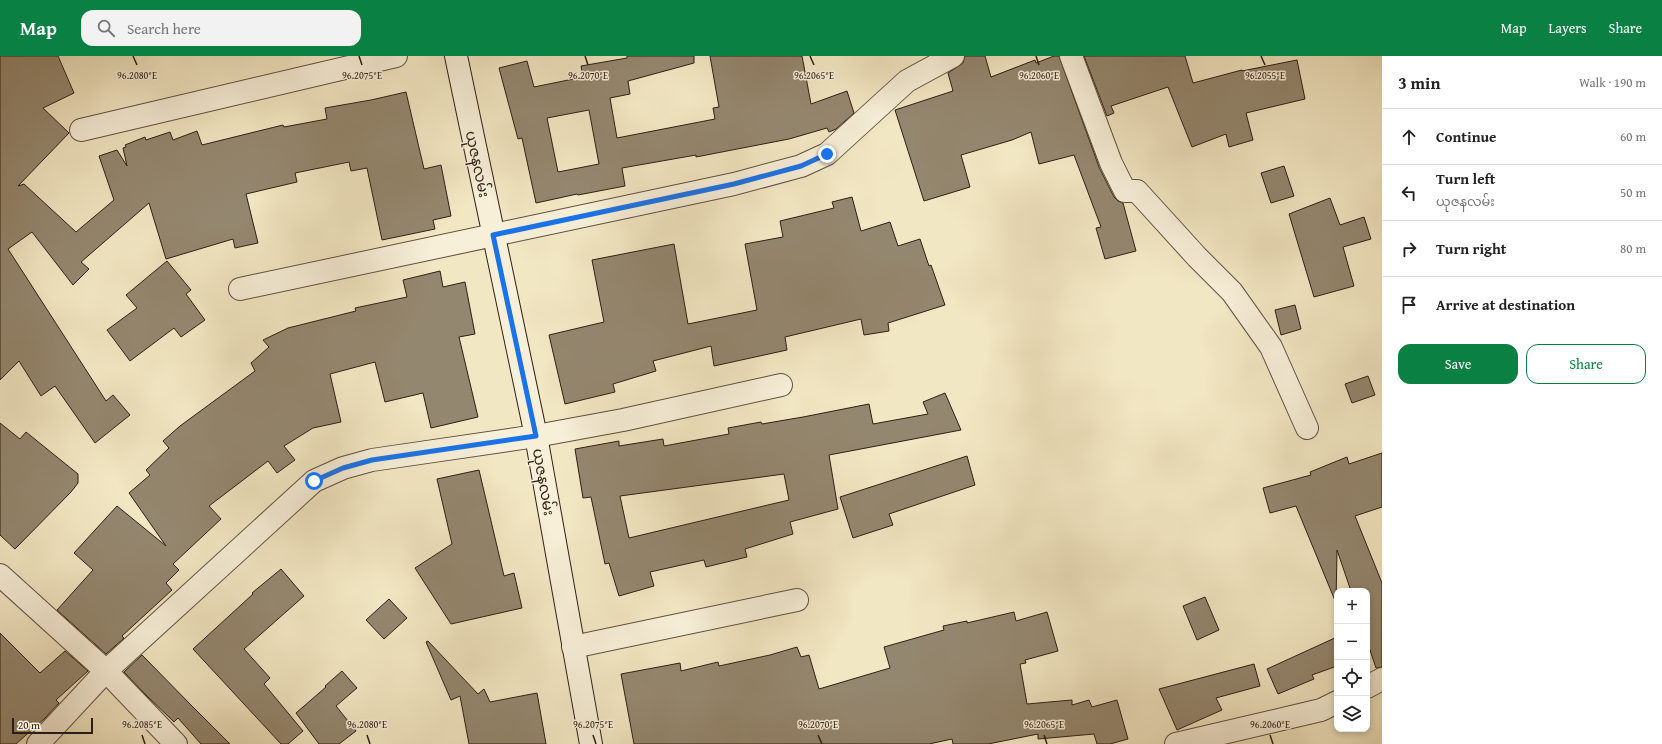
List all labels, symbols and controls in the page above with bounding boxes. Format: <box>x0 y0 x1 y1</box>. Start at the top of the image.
search box <box>81 10 361 46</box>
text: Map <box>20 14 57 42</box>
icon: search <box>95 17 117 39</box>
text: Search here <box>127 18 201 39</box>
text: Map <box>1501 18 1527 38</box>
text: Layers <box>1549 18 1587 38</box>
text: Share <box>1609 18 1642 38</box>
text: 96.2080°E <box>117 68 157 83</box>
text: 96.2075°E <box>342 68 382 83</box>
text: 96.2070°E <box>568 68 608 83</box>
text: 96.2065°E <box>794 68 834 83</box>
text: 96.2060°E <box>1019 68 1059 83</box>
text: 96.2055°E <box>1245 68 1285 83</box>
text: 3 min <box>1398 70 1440 95</box>
text: Walk · 190 m <box>1579 73 1646 92</box>
icon: ahead <box>1398 126 1420 148</box>
text: Continue <box>1436 126 1497 147</box>
text: 60 m <box>1620 127 1646 146</box>
street label: ယုဇနလမ်း <box>459 129 495 200</box>
route end <box>818 145 836 163</box>
text: Turn left <box>1436 168 1495 189</box>
icon: left <box>1398 182 1420 204</box>
text: 50 m <box>1620 183 1646 202</box>
text: ယုဇနလမ်း <box>1436 192 1495 211</box>
icon: right <box>1398 238 1420 260</box>
text: Turn right <box>1436 238 1507 259</box>
text: 80 m <box>1620 239 1646 258</box>
icon: arrive <box>1398 294 1420 316</box>
text: Arrive at destination <box>1436 294 1575 315</box>
button: Save <box>1398 344 1518 384</box>
button: Share <box>1526 344 1646 384</box>
street label: ယုဇနလမ်း <box>526 447 560 518</box>
route start <box>305 472 323 490</box>
map controls <box>1334 588 1370 732</box>
button: + <box>1334 588 1370 624</box>
button: − <box>1334 624 1370 660</box>
button: locate <box>1334 660 1370 696</box>
button: layers <box>1334 696 1370 732</box>
scale bar <box>12 716 93 735</box>
text: 20 m <box>18 717 40 733</box>
text: 96.2085°E <box>122 717 162 732</box>
text: 96.2080°E <box>347 717 387 732</box>
text: 96.2075°E <box>573 717 613 732</box>
text: 96.2070°E <box>798 717 838 732</box>
text: 96.2065°E <box>1024 717 1064 732</box>
text: 96.2060°E <box>1250 717 1290 732</box>

